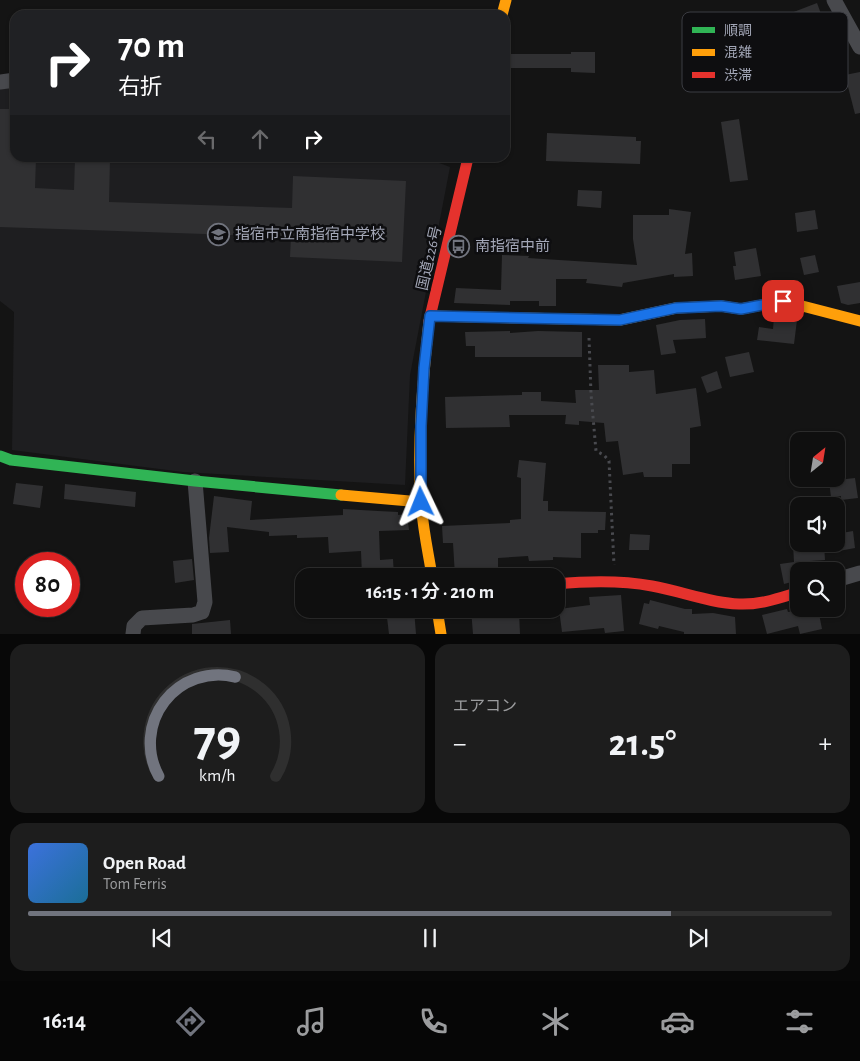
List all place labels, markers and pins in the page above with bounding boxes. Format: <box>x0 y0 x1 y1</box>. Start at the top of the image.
school or university icon: 指宿市立南指宿中学校 <box>207 222 231 246</box>
place label: 指宿市立南指宿中学校 <box>235 225 385 242</box>
bus stop icon: 南指宿中前 <box>447 234 471 258</box>
place label: 南指宿中前 <box>475 237 550 254</box>
pin <box>762 280 804 322</box>

